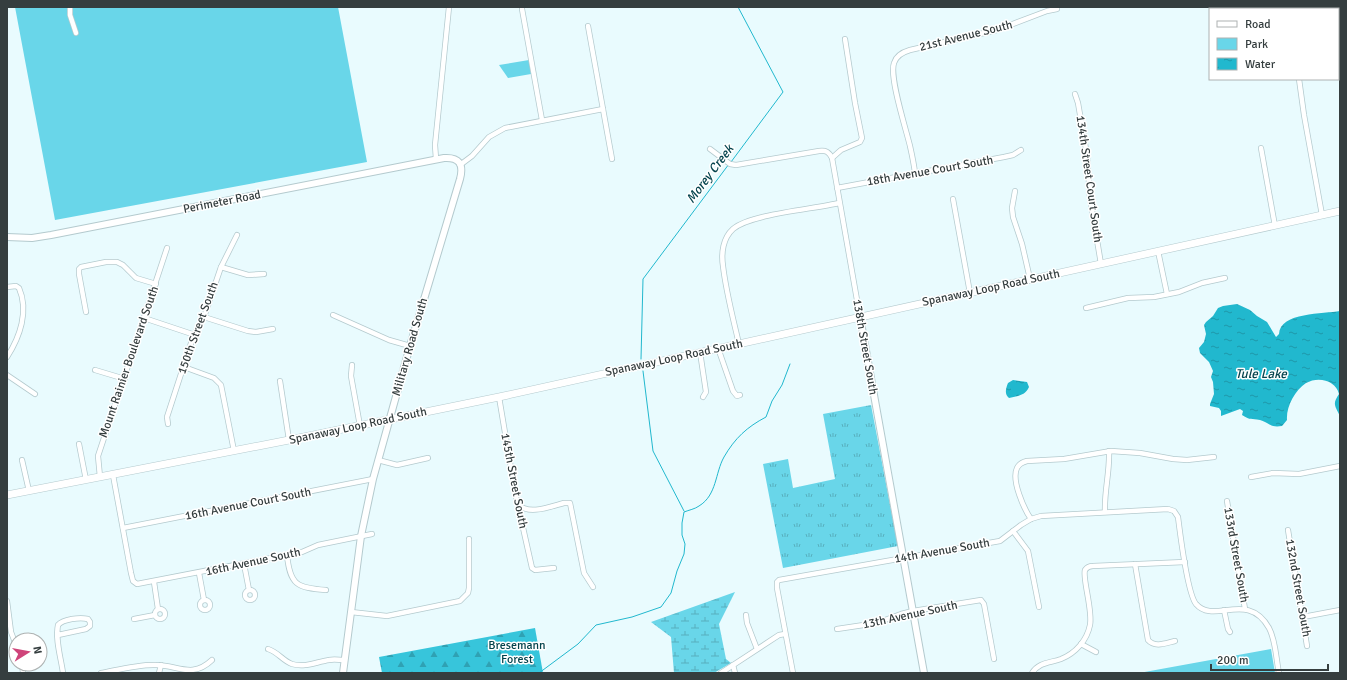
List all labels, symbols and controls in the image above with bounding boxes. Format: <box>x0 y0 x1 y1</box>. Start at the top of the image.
legend <box>1209 8 1339 80</box>
street label: 21st Avenue South <box>918 17 1014 55</box>
text: Road <box>1245 17 1271 32</box>
text: Park <box>1245 37 1268 52</box>
text: Water <box>1245 57 1276 72</box>
street label: 134th Street Court South <box>1073 114 1105 244</box>
water label: Morey Creek <box>683 140 738 206</box>
street label: 18th Avenue Court South <box>866 152 994 190</box>
street label: Perimeter Road <box>182 187 262 217</box>
street label: Spanaway Loop Road South <box>921 266 1061 310</box>
street label: 150th Street South <box>174 280 222 376</box>
street label: Mount Rainier Boulevard South <box>96 284 162 440</box>
street label: Military Road South <box>389 296 431 398</box>
street label: 138th Street South <box>849 298 881 396</box>
street label: Spanaway Loop Road South <box>604 336 744 380</box>
water label: Tule Lake <box>1235 366 1288 382</box>
street label: Spanaway Loop Road South <box>288 404 428 448</box>
street label: 145th Street South <box>497 432 531 530</box>
street label: 16th Avenue Court South <box>184 484 312 524</box>
street label: 133rd Street South <box>1220 506 1252 604</box>
street label: 14th Avenue South <box>893 535 991 567</box>
street label: 132nd Street South <box>1282 538 1314 638</box>
street label: 16th Avenue South <box>204 545 302 579</box>
street label: 13th Avenue South <box>861 598 959 632</box>
north arrow <box>8 632 48 672</box>
park label: Bresemann Forest <box>488 638 546 667</box>
text: N <box>30 645 44 655</box>
scale bar <box>1211 646 1328 672</box>
text: 200 m <box>1217 653 1249 668</box>

